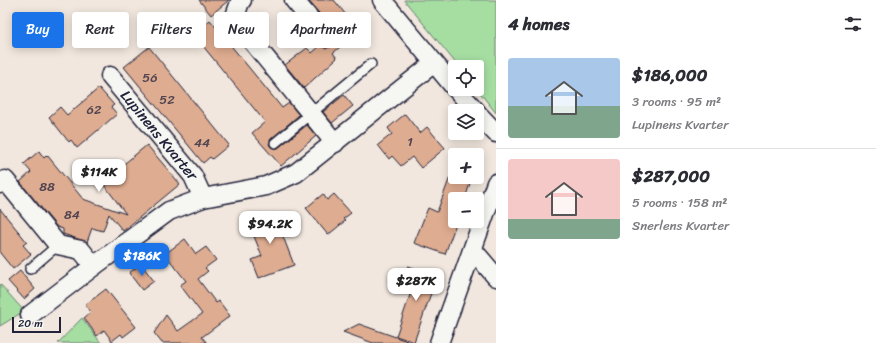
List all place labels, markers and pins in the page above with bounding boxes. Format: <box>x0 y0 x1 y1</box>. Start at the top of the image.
pin: $114K <box>71 159 127 193</box>
pin: $94.2K <box>237 211 303 245</box>
pin: $186K <box>114 243 170 277</box>
pin: $287K <box>388 268 444 302</box>

